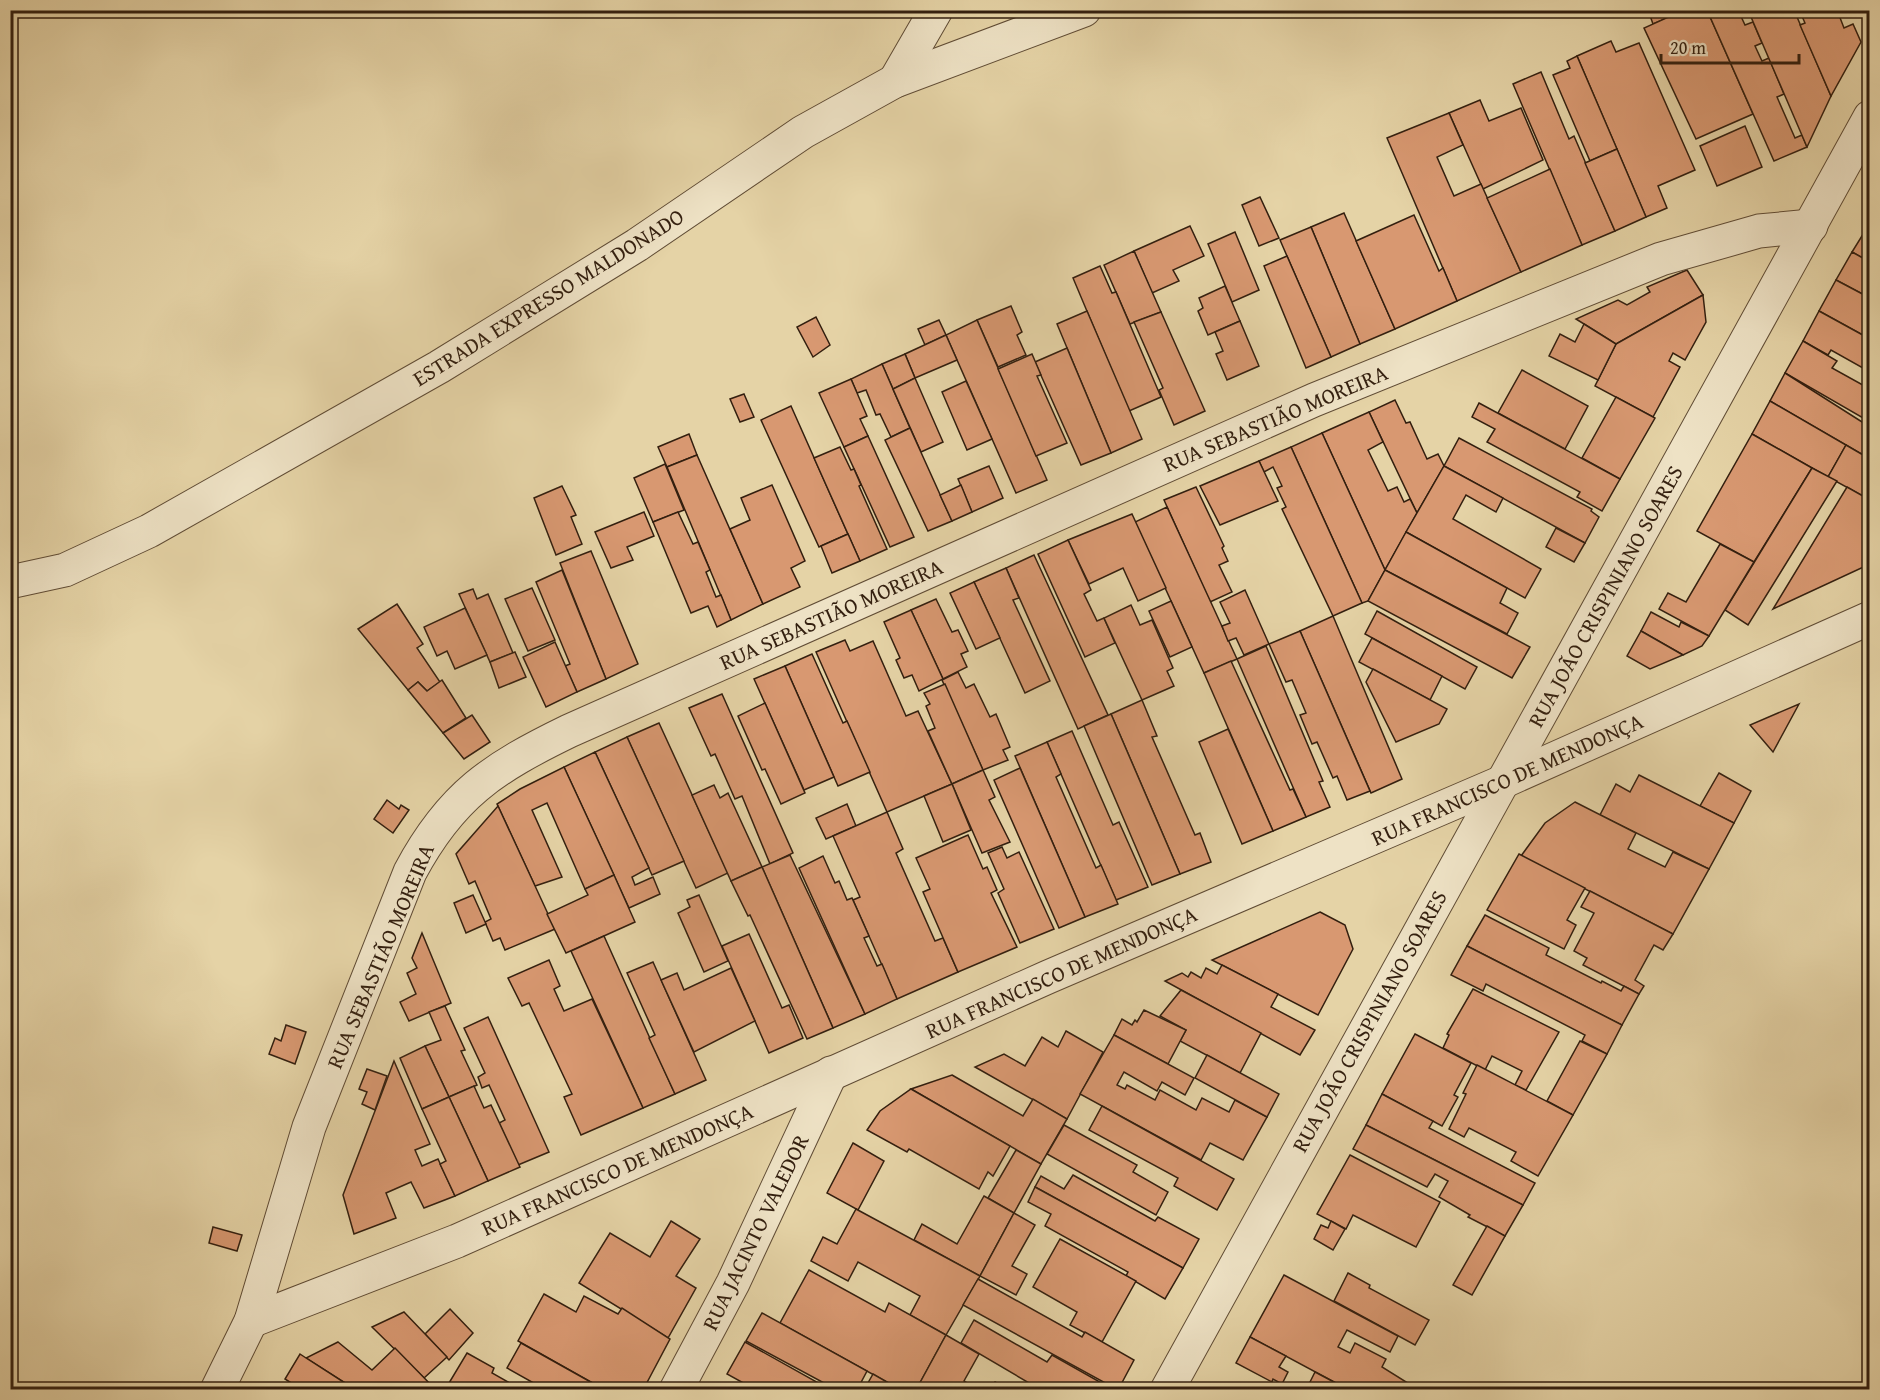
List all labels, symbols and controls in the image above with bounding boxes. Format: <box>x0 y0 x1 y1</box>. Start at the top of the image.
scale bar <box>1661 27 1799 65</box>
text: 20 m <box>1670 34 1706 61</box>
street label: ESTRADA EXPRESSO MALDONADO <box>406 200 690 394</box>
street label: RUA SEBASTIÃO MOREIRA <box>1158 356 1393 480</box>
street label: RUA JOÃO CRISPINIANO SOARES <box>1519 459 1691 733</box>
street label: RUA SEBASTIÃO MOREIRA <box>714 550 948 678</box>
street label: RUA FRANCISCO DE MENDONÇA <box>1366 704 1649 853</box>
street label: RUA SEBASTIÃO MOREIRA <box>318 838 442 1073</box>
street label: RUA JOÃO CRISPINIANO SOARES <box>1283 884 1455 1158</box>
street label: RUA FRANCISCO DE MENDONÇA <box>920 897 1203 1046</box>
street label: RUA FRANCISCO DE MENDONÇA <box>476 1094 759 1243</box>
street label: RUA JACINTO VALEDOR <box>694 1128 817 1335</box>

